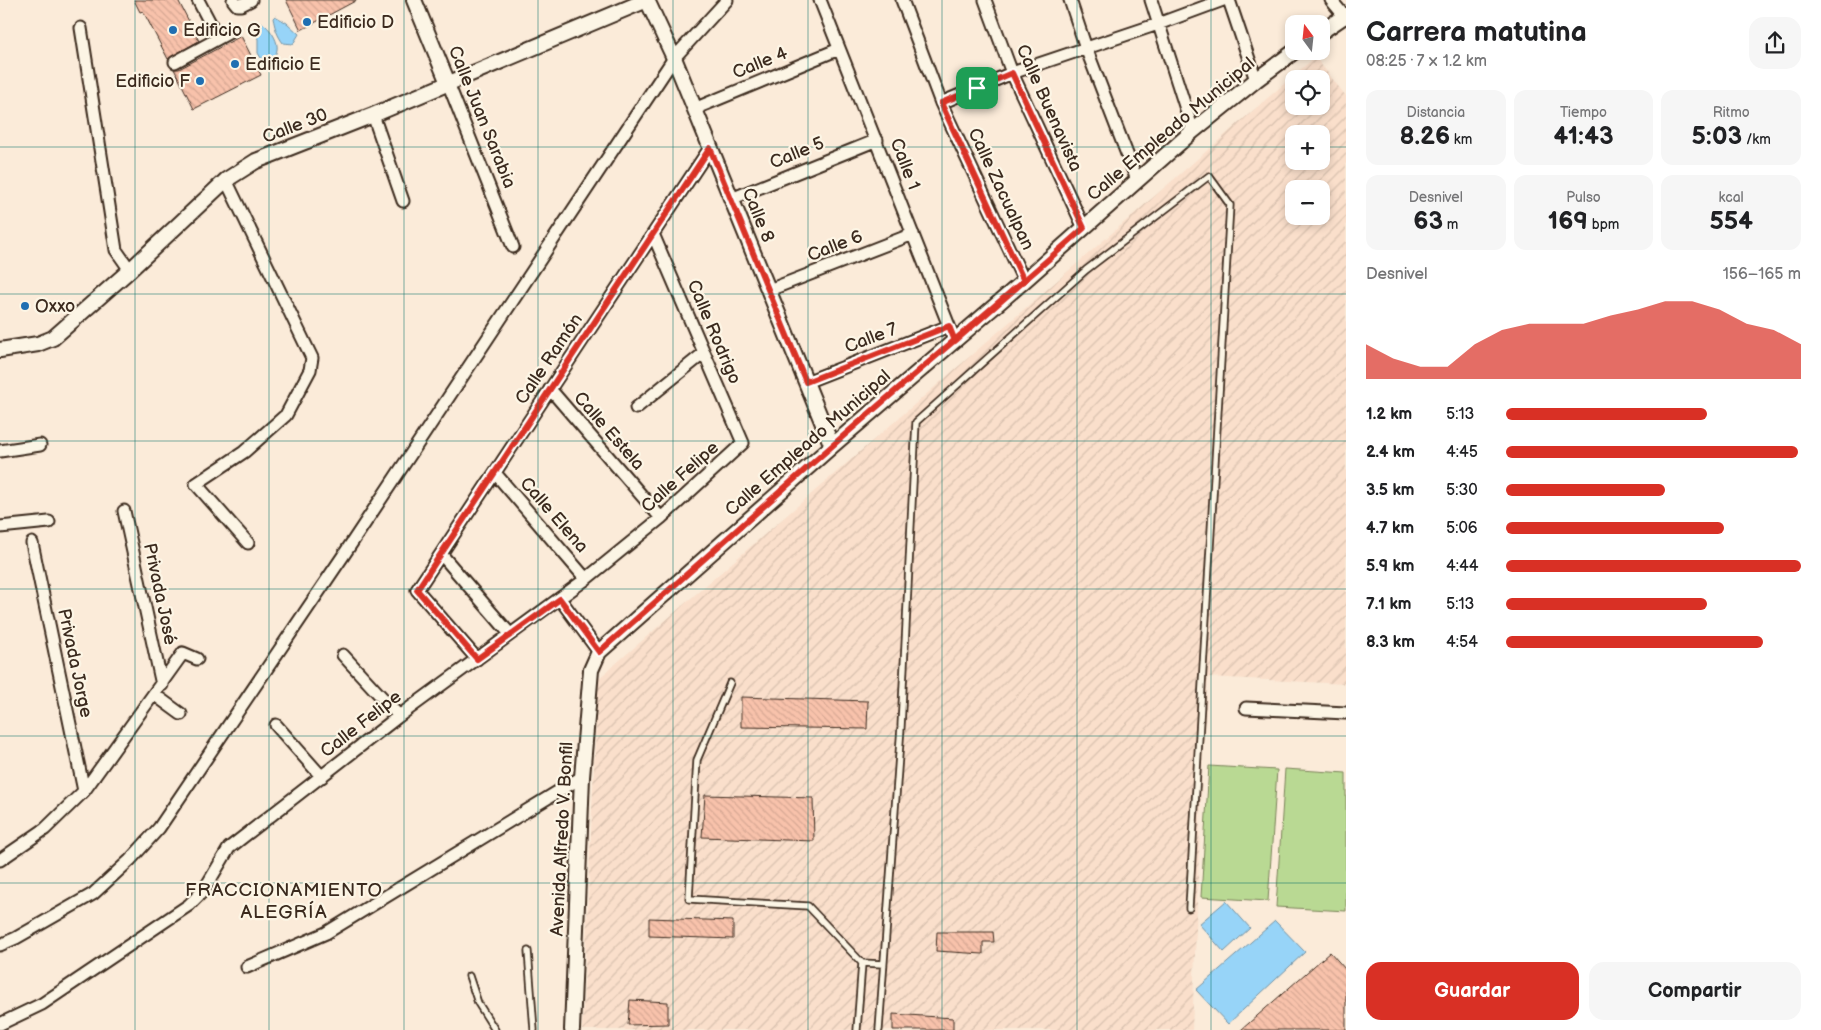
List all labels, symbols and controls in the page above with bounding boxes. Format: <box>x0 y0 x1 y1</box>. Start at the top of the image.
place label: Edificio D <box>317 12 394 33</box>
north arrow <box>1285 15 1330 60</box>
map controls <box>1285 15 1330 225</box>
marker: Edificio D <box>301 16 313 28</box>
text: Carrera matutina <box>1366 16 1587 49</box>
button: share <box>1749 17 1801 69</box>
place label: Edificio G <box>183 20 261 41</box>
marker: Edificio G <box>167 24 179 36</box>
street label: Calle Buenavista <box>1012 41 1086 175</box>
street label: Calle Juan Sarabia <box>444 43 520 191</box>
street label: Calle 4 <box>729 43 791 83</box>
text: 08:25 · 7 × 1.2 km <box>1366 52 1487 71</box>
street label: Calle Empleado Municipal <box>1083 53 1259 205</box>
place label: Edificio E <box>245 54 321 75</box>
marker: Edificio E <box>229 58 241 70</box>
pin <box>956 67 998 109</box>
button: locate <box>1285 70 1330 115</box>
place label: Edificio F <box>115 71 190 92</box>
icon: arrive <box>963 74 991 102</box>
marker: Edificio F <box>194 75 206 87</box>
street label: Calle 30 <box>259 104 331 148</box>
text: Distancia <box>1406 104 1465 121</box>
text: Tiempo <box>1560 104 1607 121</box>
text: Ritmo <box>1713 104 1750 121</box>
text: 8.26 <box>1399 121 1450 152</box>
text: 41:43 <box>1553 121 1614 152</box>
text: 5:03 <box>1692 121 1742 152</box>
street label: Calle Zacualpan <box>964 125 1038 253</box>
button: + <box>1285 125 1330 170</box>
text: km <box>1450 131 1472 148</box>
text: /km <box>1742 131 1771 148</box>
street label: Calle 5 <box>767 133 827 173</box>
street label: Calle 1 <box>886 135 924 193</box>
button: − <box>1285 180 1330 225</box>
street label: Calle 8 <box>738 185 778 245</box>
text: Desnivel <box>1409 189 1463 206</box>
text: Pulso <box>1566 189 1601 206</box>
text: kcal <box>1719 189 1744 206</box>
text: 63 <box>1413 206 1443 237</box>
text: 169 <box>1548 206 1588 237</box>
text: 554 <box>1709 206 1753 237</box>
text: m <box>1443 216 1458 233</box>
text: bpm <box>1588 216 1619 233</box>
street label: Calle 6 <box>804 226 866 266</box>
text: Desnivel <box>1366 265 1428 284</box>
text: 156–165 m <box>1723 265 1801 284</box>
street label: Calle Rodrigo <box>683 277 745 387</box>
place label: Oxxo <box>35 296 75 317</box>
marker: Oxxo <box>19 300 31 312</box>
street label: Calle Ramón <box>511 310 587 408</box>
street label: Calle 7 <box>842 318 900 358</box>
street label: Calle Empleado Municipal <box>721 365 895 521</box>
street label: Calle Estela <box>569 388 649 474</box>
text: 1.2 km <box>1366 405 1412 424</box>
text: 5:13 <box>1446 405 1474 424</box>
street label: Calle Felipe <box>637 437 723 517</box>
text: 2.4 km <box>1366 443 1415 462</box>
text: 4:45 <box>1446 443 1478 462</box>
street label: Calle Elena <box>516 473 592 557</box>
text: 3.5 km <box>1366 481 1414 500</box>
text: 5:30 <box>1446 481 1478 500</box>
text: 4.7 km <box>1366 519 1414 538</box>
text: 5:06 <box>1446 519 1478 538</box>
street label: Privada José <box>139 541 181 647</box>
text: 5.9 km <box>1366 557 1414 576</box>
text: 4:44 <box>1446 557 1479 576</box>
text: 7.1 km <box>1366 595 1411 614</box>
text: 5:13 <box>1446 595 1474 614</box>
street label: Privada Jorge <box>53 607 97 720</box>
text: 8.3 km <box>1366 633 1415 652</box>
text: 4:54 <box>1446 633 1478 652</box>
street label: Calle Felipe <box>316 686 406 762</box>
street label: Avenida Alfredo V. Bonfil <box>546 741 578 937</box>
district label: FRACCIONAMIENTO ALEGRÍA <box>185 879 383 924</box>
button: Guardar <box>1366 962 1579 1020</box>
button: Compartir <box>1589 962 1801 1020</box>

